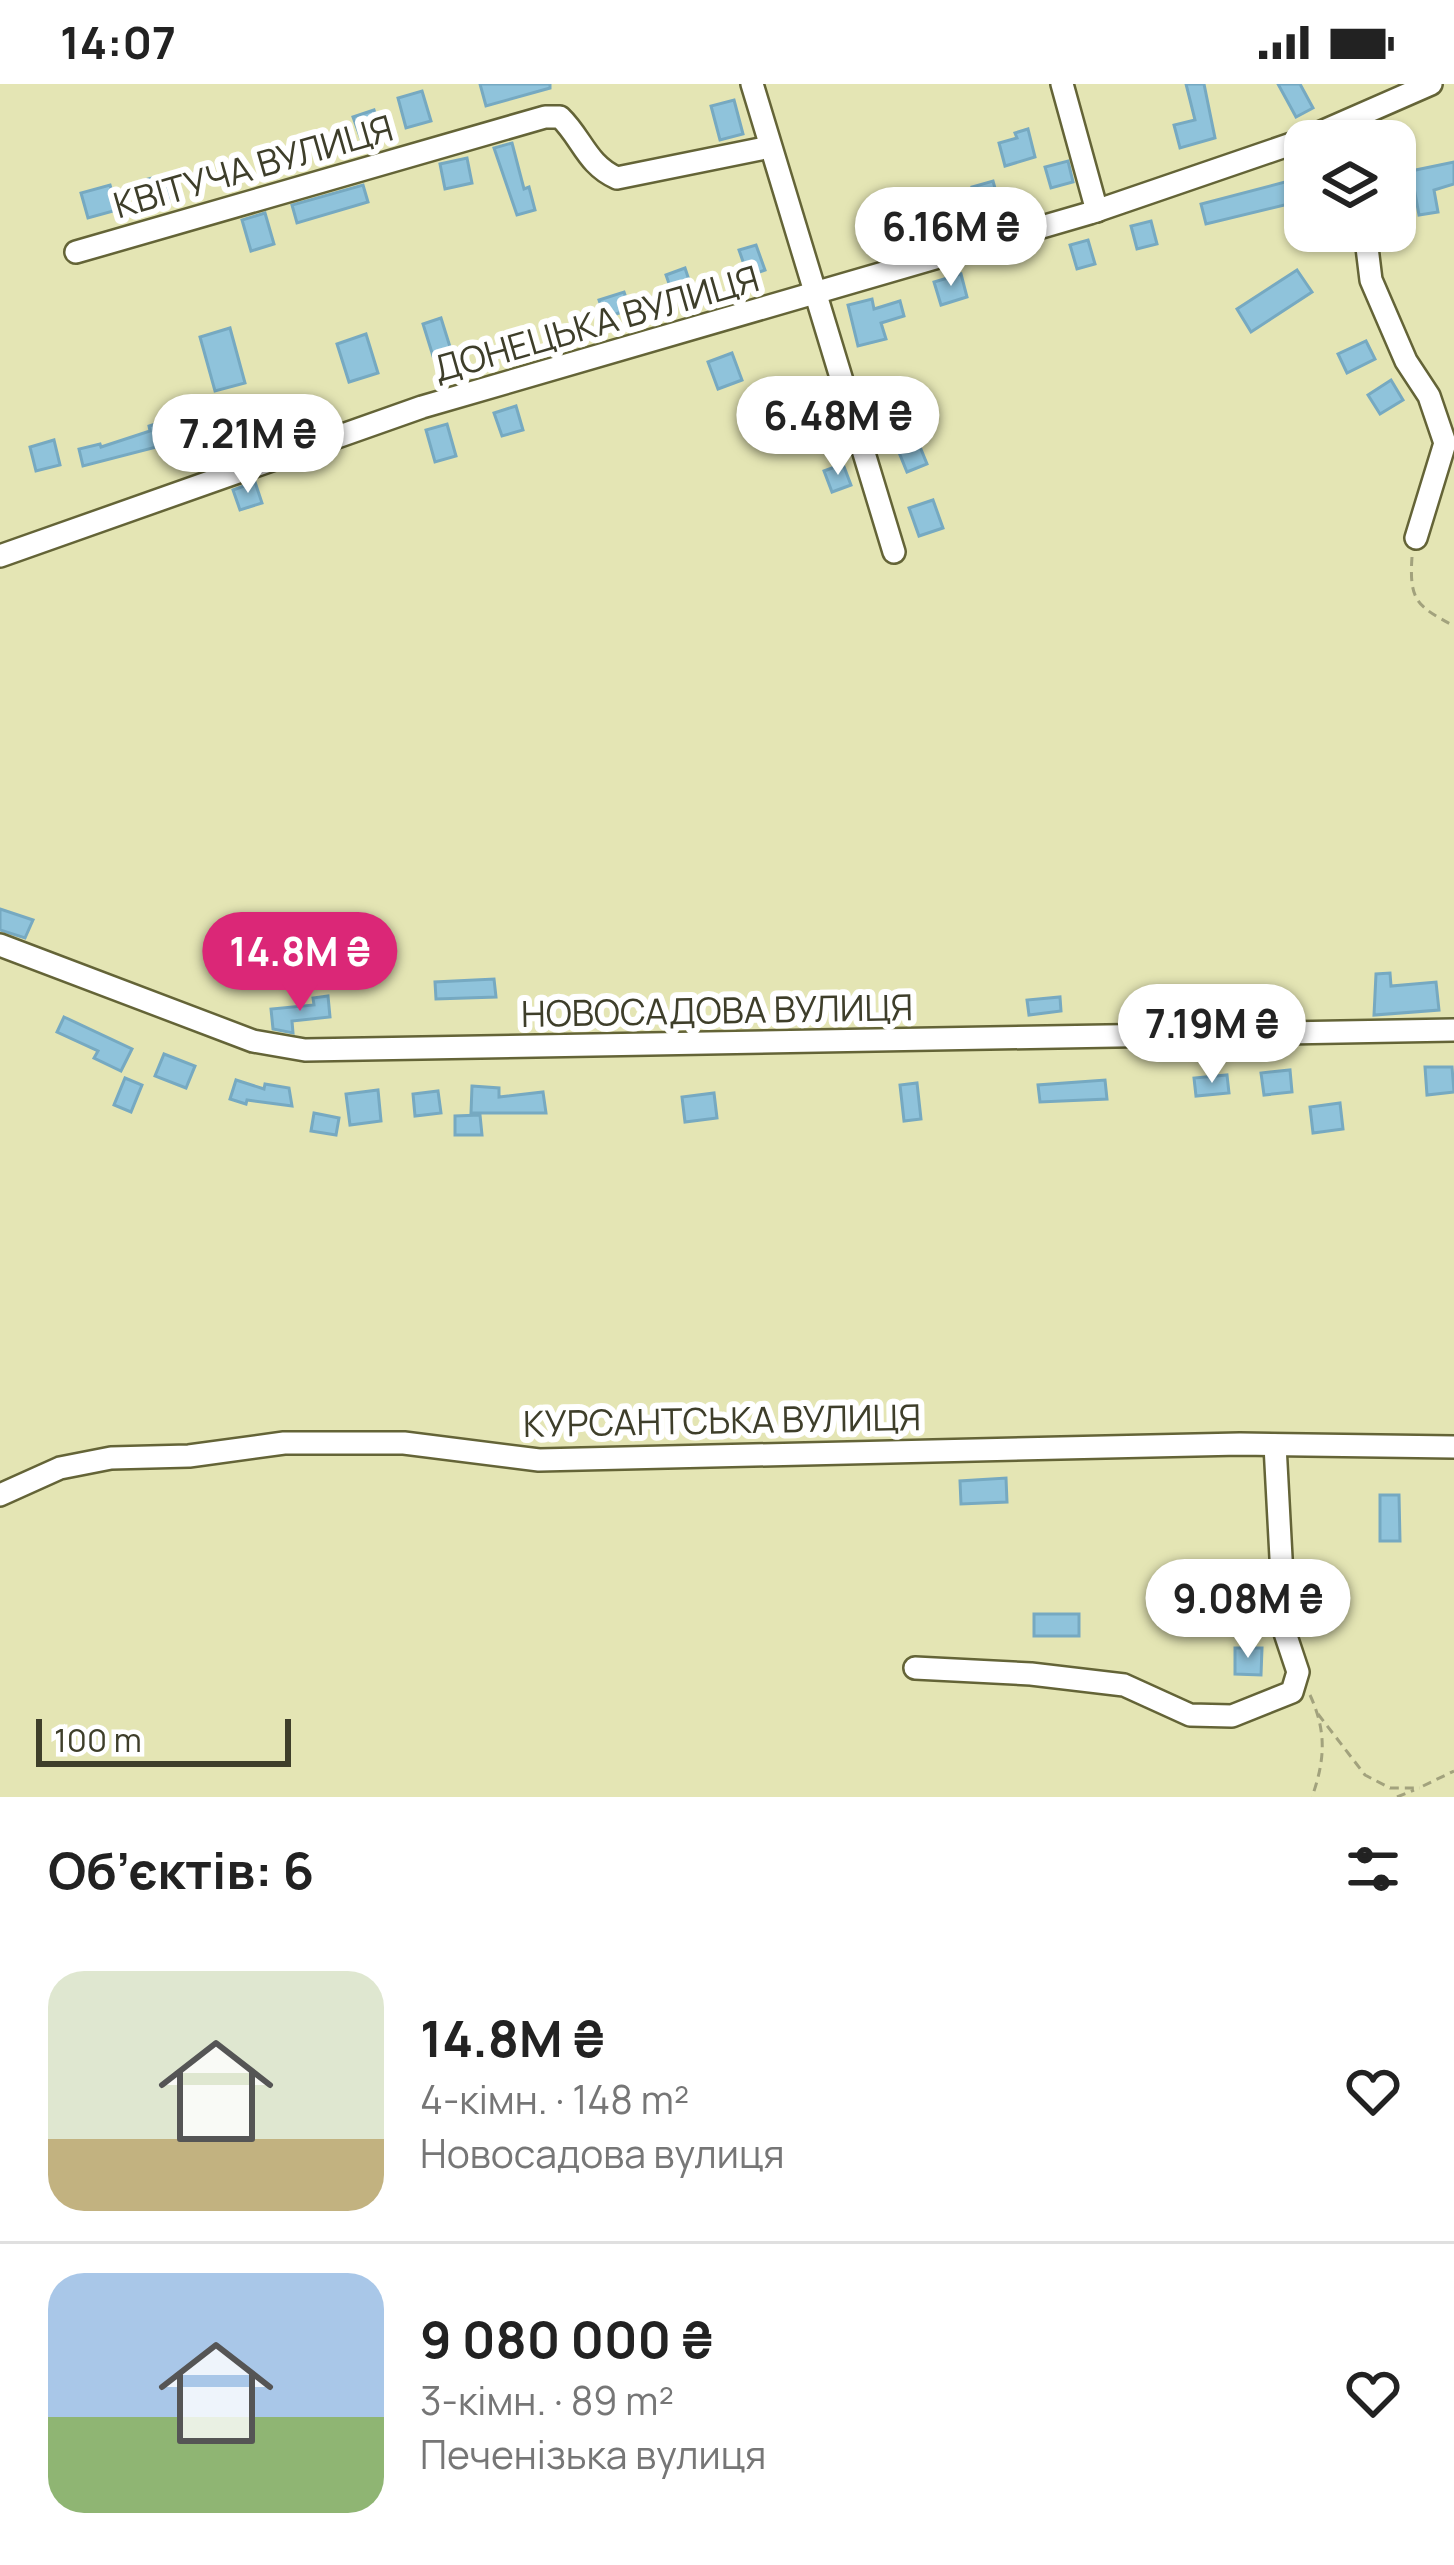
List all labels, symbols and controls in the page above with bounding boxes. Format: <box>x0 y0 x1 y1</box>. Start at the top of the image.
text: 14:07 <box>60 11 176 73</box>
street label: КВІТУЧА ВУЛИЦЯ <box>108 103 398 229</box>
map controls <box>1284 120 1416 252</box>
button: layers <box>1284 120 1416 252</box>
pin: 6.16M ₴ <box>840 187 1062 289</box>
text: 6.16M ₴ <box>882 199 1020 253</box>
street label: ДОНЕЦЬКА ВУЛИЦЯ <box>428 253 764 393</box>
pin: 6.48M ₴ <box>727 376 949 478</box>
text: 6.48M ₴ <box>763 388 913 442</box>
pin: 7.21M ₴ <box>137 394 359 496</box>
text: 7.21M ₴ <box>179 406 317 460</box>
pin: 14.8M ₴ <box>189 912 411 1014</box>
text: 14.8M ₴ <box>229 924 371 978</box>
street label: НОВОСАДОВА ВУЛИЦЯ <box>521 982 913 1038</box>
pin: 7.19M ₴ <box>1101 984 1323 1086</box>
text: 7.19M ₴ <box>1145 996 1279 1050</box>
street label: КУРСАНТСЬКА ВУЛИЦЯ <box>523 1392 921 1448</box>
pin: 9.08M ₴ <box>1137 1559 1359 1661</box>
text: 9.08M ₴ <box>1172 1571 1324 1625</box>
scale bar <box>36 1713 291 1766</box>
text: 100 m <box>54 1717 142 1762</box>
text: Об’єктів: 6 <box>48 1835 314 1904</box>
icon: filters <box>1340 1836 1406 1902</box>
text: 14.8M ₴ <box>420 2003 605 2072</box>
icon: home <box>144 2019 288 2163</box>
icon: heart <box>1340 2058 1406 2124</box>
text: 4-кімн. · 148 m² <box>420 2072 689 2126</box>
text: Новосадова вулиця <box>420 2126 785 2180</box>
text: 9 080 000 ₴ <box>420 2304 713 2373</box>
icon: home <box>144 2321 288 2465</box>
icon: heart <box>1340 2360 1406 2426</box>
text: 3-кімн. · 89 m² <box>420 2373 674 2427</box>
text: Печенізька вулиця <box>420 2427 766 2481</box>

